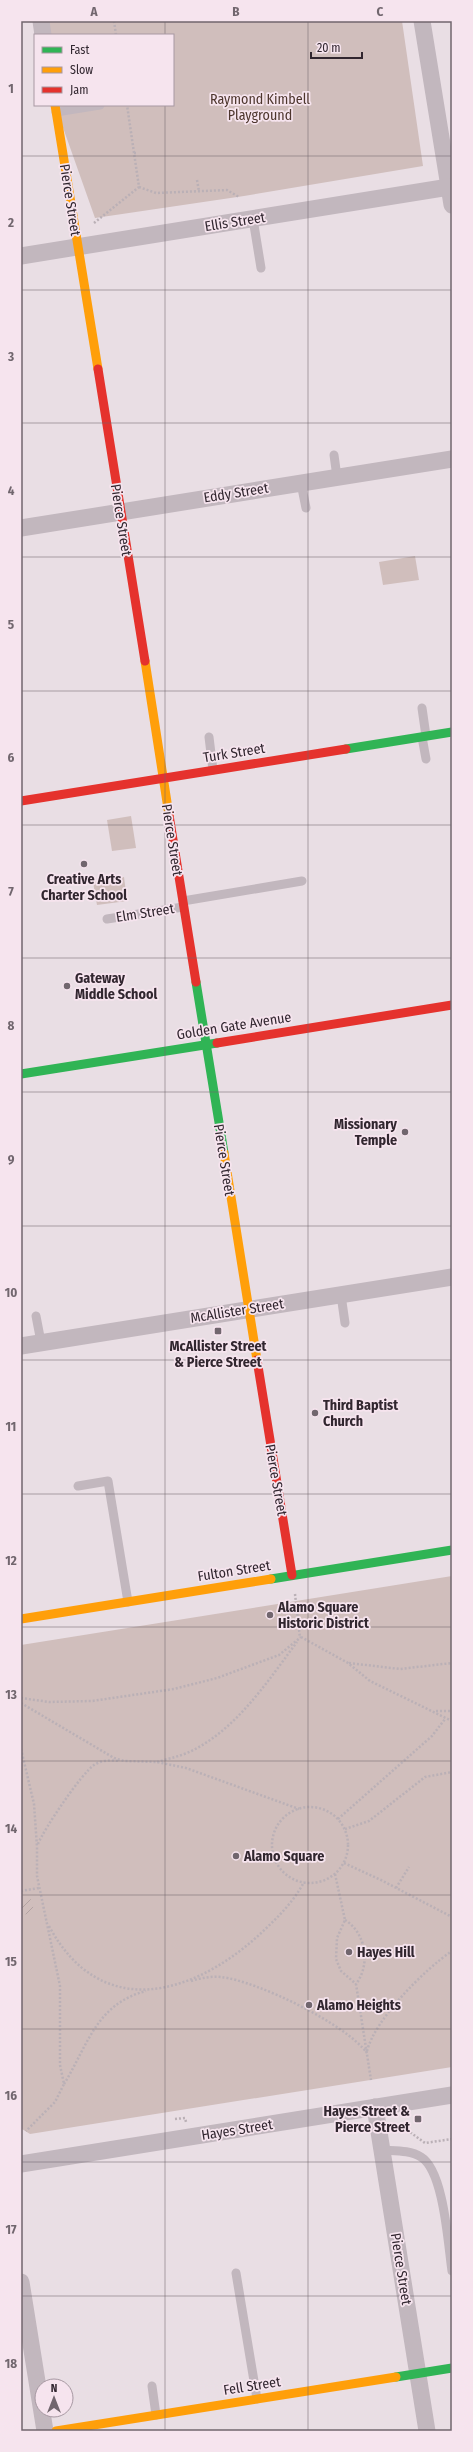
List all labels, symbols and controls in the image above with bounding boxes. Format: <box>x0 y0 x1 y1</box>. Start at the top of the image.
text: A <box>89 4 98 19</box>
text: B <box>232 4 240 19</box>
text: C <box>377 4 384 19</box>
legend <box>34 34 174 106</box>
scale bar <box>311 34 362 60</box>
text: 20 m <box>317 41 341 55</box>
text: Fast <box>70 43 89 57</box>
text: Slow <box>70 63 93 77</box>
text: 1 <box>8 81 14 96</box>
text: Jam <box>70 83 88 97</box>
park label: Raymond Kimbell Playground <box>210 91 310 124</box>
street label: Pierce Street <box>56 163 84 238</box>
street label: Ellis Street <box>203 209 267 235</box>
text: 2 <box>7 215 14 230</box>
text: 3 <box>7 349 14 364</box>
street label: Eddy Street <box>202 479 270 507</box>
text: 4 <box>8 483 15 498</box>
street label: Pierce Street <box>107 483 135 558</box>
text: 5 <box>8 617 14 632</box>
street label: Turk Street <box>202 740 267 766</box>
text: 6 <box>8 750 15 765</box>
street label: Pierce Street <box>158 803 186 878</box>
marker: Creative Arts Charter School <box>79 859 89 869</box>
place label: Creative Arts Charter School <box>41 871 127 904</box>
text: 7 <box>8 884 14 899</box>
street label: Elm Street <box>115 900 176 926</box>
place label: Gateway Middle School <box>75 970 157 1003</box>
marker: Gateway Middle School <box>62 981 72 991</box>
street label: Golden Gate Avenue <box>176 1009 293 1043</box>
text: 8 <box>8 1018 15 1033</box>
place label: Missionary Temple <box>334 1116 397 1149</box>
street label: Pierce Street <box>210 1123 238 1198</box>
marker: Missionary Temple <box>400 1127 410 1137</box>
text: 9 <box>8 1152 15 1167</box>
text: 10 <box>5 1285 17 1300</box>
street label: McAllister Street <box>189 1295 285 1327</box>
marker: McAllister Street & Pierce Street <box>213 1326 223 1336</box>
place label: McAllister Street & Pierce Street <box>169 1338 268 1371</box>
place label: Third Baptist Church <box>323 1397 399 1430</box>
marker: Third Baptist Church <box>310 1408 320 1418</box>
text: 11 <box>6 1419 16 1434</box>
street label: Pierce Street <box>261 1443 291 1518</box>
text: 12 <box>5 1553 17 1568</box>
street label: Fulton Street <box>196 1557 272 1585</box>
place label: Alamo Square Historic District <box>277 1599 370 1632</box>
marker: Alamo Square Historic District <box>265 1610 275 1620</box>
text: 13 <box>5 1687 17 1702</box>
text: 14 <box>5 1821 17 1836</box>
place label: Alamo Square <box>243 1848 324 1865</box>
marker: Alamo Square <box>231 1851 241 1861</box>
place label: Hayes Hill <box>357 1944 415 1961</box>
marker: Hayes Hill <box>344 1947 354 1957</box>
text: 15 <box>5 1954 17 1969</box>
place label: Alamo Heights <box>316 1997 401 2014</box>
marker: Alamo Heights <box>304 2000 314 2010</box>
text: 16 <box>5 2088 17 2103</box>
place label: Hayes Street & Pierce Street <box>323 2103 411 2136</box>
marker: Hayes Street & Pierce Street <box>413 2114 423 2124</box>
street label: Hayes Street <box>200 2116 274 2144</box>
text: 17 <box>5 2222 17 2237</box>
street label: Pierce Street <box>387 2232 415 2307</box>
text: 18 <box>5 2356 17 2371</box>
street label: Fell Street <box>222 2373 282 2399</box>
north arrow <box>34 2378 74 2418</box>
text: N <box>51 2382 57 2395</box>

